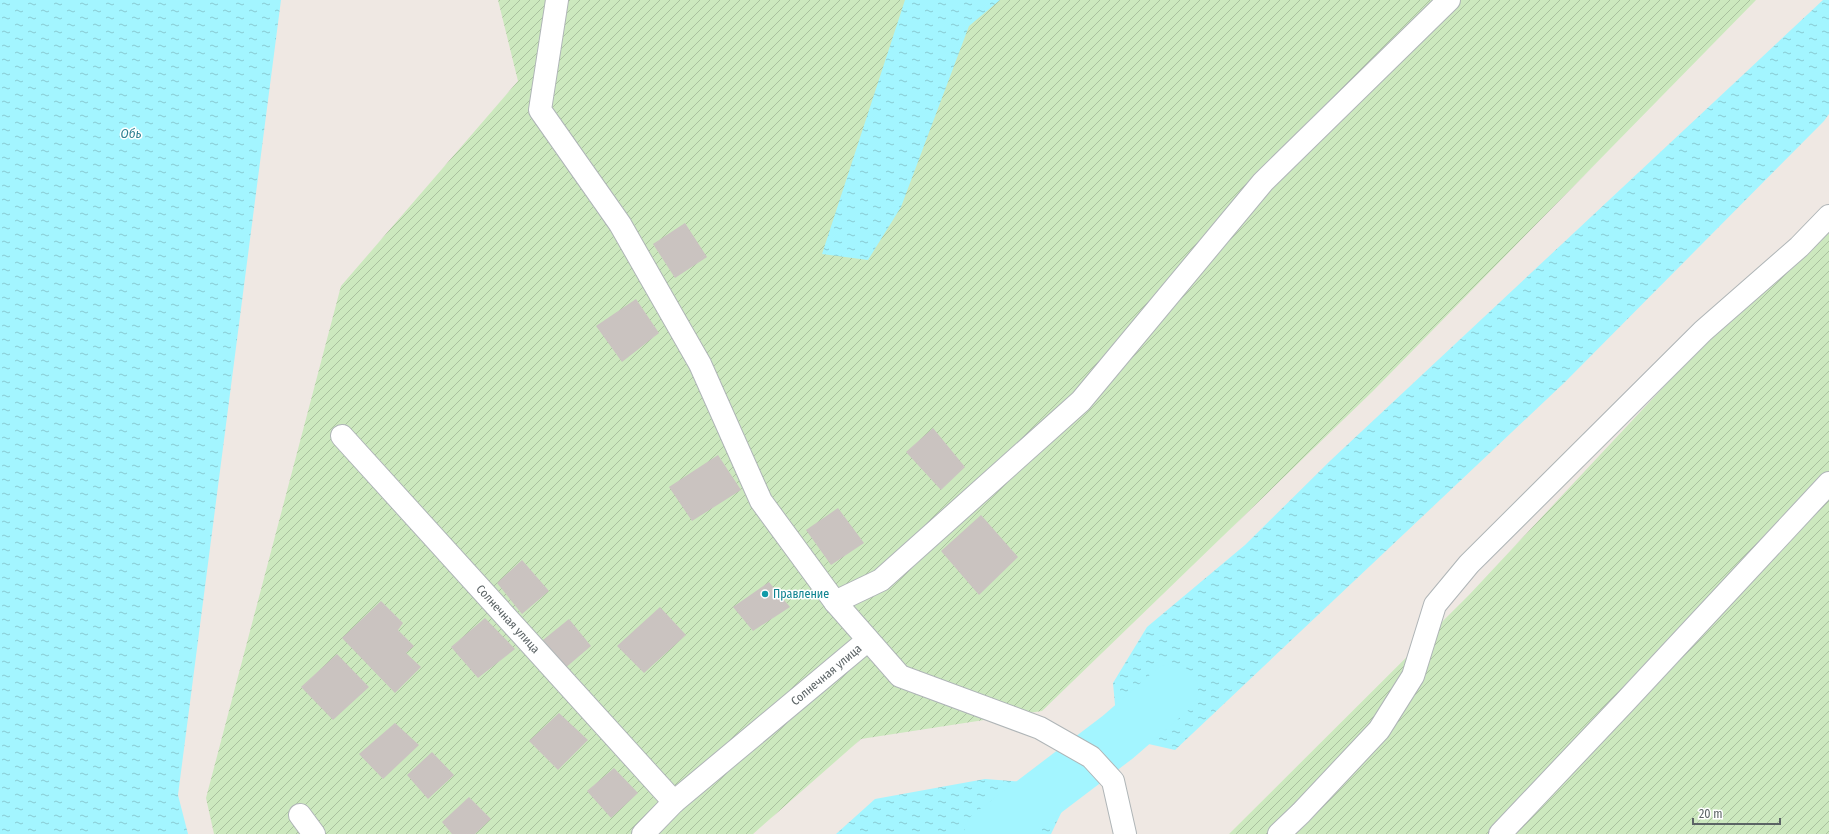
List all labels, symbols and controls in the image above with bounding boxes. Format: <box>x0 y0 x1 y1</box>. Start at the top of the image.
water label: Обь <box>121 126 141 141</box>
street label: Солнечная улица <box>473 582 543 656</box>
place label: Правление <box>773 587 829 601</box>
marker: Правление <box>760 589 770 599</box>
street label: Солнечная улица <box>788 641 865 708</box>
scale bar <box>1693 800 1780 826</box>
text: 20 m <box>1699 807 1723 821</box>

